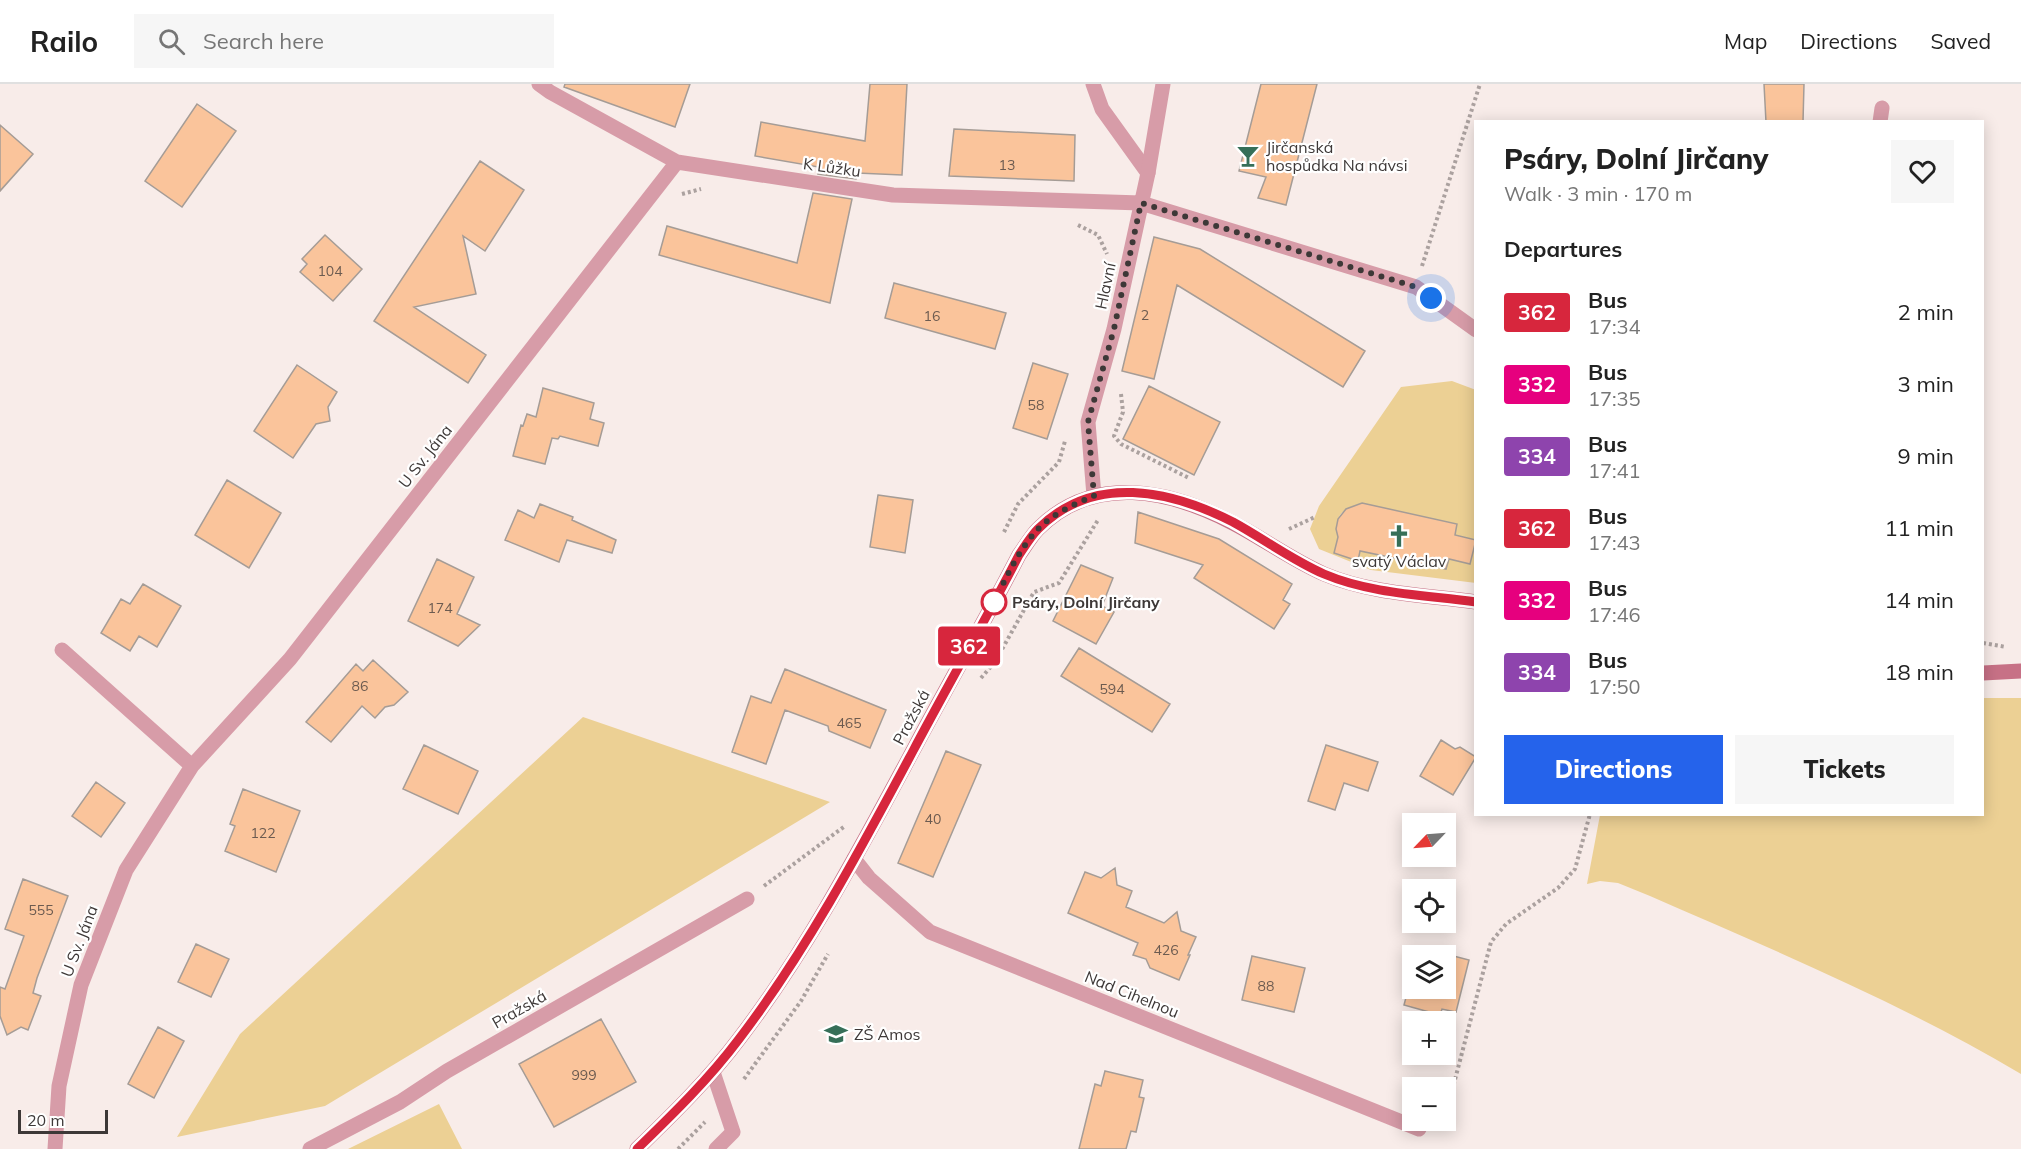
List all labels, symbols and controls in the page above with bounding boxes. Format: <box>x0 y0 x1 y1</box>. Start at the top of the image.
search box <box>134 14 554 68</box>
text: Railo <box>30 24 98 59</box>
icon: search <box>155 25 188 58</box>
text: Search here <box>203 27 324 55</box>
text: Map <box>1724 28 1767 54</box>
text: Directions <box>1800 28 1897 54</box>
text: Saved <box>1930 28 1991 54</box>
place label: Jirčanská hospůdka Na návsi <box>1266 137 1408 175</box>
button: heart <box>1891 140 1954 203</box>
text: Psáry, Dolní Jirčany <box>1504 141 1768 176</box>
bar icon: Jirčanská hospůdka Na návsi <box>1235 143 1261 169</box>
street label: K Lůžku <box>802 153 862 181</box>
house number: 13 <box>999 156 1015 174</box>
text: Walk · 3 min · 170 m <box>1504 181 1692 206</box>
text: Departures <box>1504 235 1622 263</box>
street label: Hlavní <box>1090 260 1120 311</box>
house number: 104 <box>317 262 343 280</box>
your location <box>1416 283 1446 313</box>
text: Bus <box>1588 286 1627 314</box>
text: 2 min <box>1898 298 1954 326</box>
text: 362 <box>1518 299 1556 325</box>
house number: 2 <box>1141 306 1149 324</box>
house number: 16 <box>924 307 940 325</box>
text: 17:34 <box>1588 314 1641 339</box>
text: Bus <box>1588 358 1627 386</box>
text: 3 min <box>1898 370 1954 398</box>
text: 332 <box>1518 371 1556 397</box>
text: 17:35 <box>1588 386 1641 411</box>
house number: 58 <box>1028 396 1044 414</box>
street label: U Sv. Jána <box>394 420 456 492</box>
text: Bus <box>1588 430 1627 458</box>
text: 9 min <box>1898 442 1954 470</box>
text: 334 <box>1518 443 1556 469</box>
text: 17:41 <box>1588 458 1641 483</box>
text: Bus <box>1588 502 1627 530</box>
text: 11 min <box>1884 514 1954 542</box>
text: 362 <box>1518 515 1556 541</box>
church icon: svatý Václav <box>1386 523 1412 549</box>
text: 17:43 <box>1588 530 1641 555</box>
place label: svatý Václav <box>1352 551 1447 571</box>
text: Bus <box>1588 574 1627 602</box>
text: 14 min <box>1884 586 1954 614</box>
text: 332 <box>1518 587 1556 613</box>
marker: Psáry, Dolní Jirčany <box>981 589 1007 615</box>
place label: Psáry, Dolní Jirčany <box>1012 592 1160 612</box>
house number: 174 <box>427 599 453 617</box>
text: 17:46 <box>1588 602 1641 627</box>
line badge: 362 <box>934 626 1004 666</box>
text: 362 <box>950 633 988 659</box>
text: Bus <box>1588 646 1627 674</box>
text: 18 min <box>1884 658 1954 686</box>
text: 334 <box>1518 659 1556 685</box>
text: 17:50 <box>1588 674 1641 699</box>
house number: 86 <box>352 677 368 695</box>
house number: 594 <box>1099 680 1125 698</box>
street label: Pražská <box>888 686 934 748</box>
house number: 465 <box>836 714 862 732</box>
button: Directions <box>1504 735 1723 804</box>
button: Tickets <box>1735 735 1954 804</box>
house number: 40 <box>925 810 941 828</box>
north arrow <box>1402 813 1456 867</box>
map controls <box>1402 813 1456 1131</box>
house number: 122 <box>250 824 276 842</box>
button: locate <box>1402 879 1456 933</box>
house number: 555 <box>28 901 54 919</box>
street label: U Sv. Jána <box>56 902 102 980</box>
house number: 426 <box>1153 941 1179 959</box>
button: layers <box>1402 945 1456 999</box>
street label: Nad Cihelnou <box>1082 966 1182 1022</box>
house number: 88 <box>1258 977 1274 995</box>
street label: Pražská <box>488 985 550 1033</box>
button: + <box>1402 1011 1456 1065</box>
school or university icon: ZŠ Amos <box>823 1021 849 1047</box>
place label: ZŠ Amos <box>854 1024 921 1044</box>
house number: 999 <box>571 1066 597 1084</box>
button: − <box>1402 1077 1456 1131</box>
scale bar <box>18 1107 108 1134</box>
text: 20 m <box>27 1110 64 1130</box>

